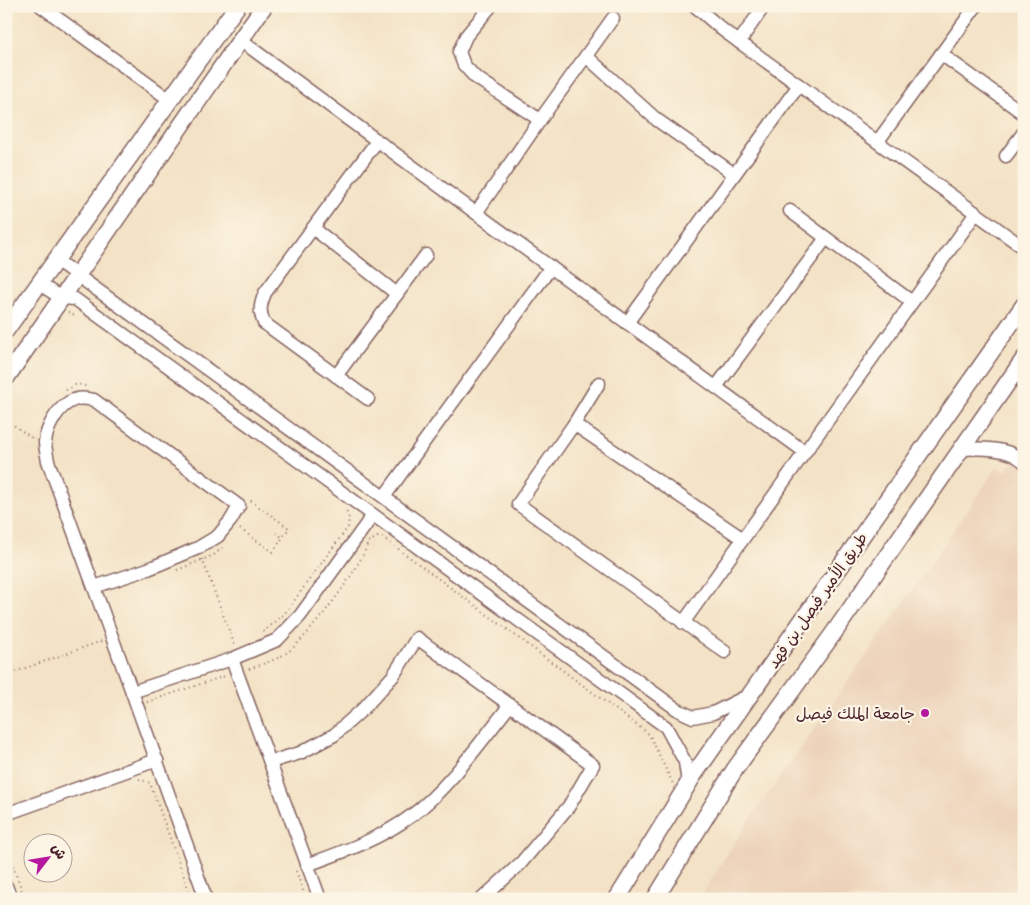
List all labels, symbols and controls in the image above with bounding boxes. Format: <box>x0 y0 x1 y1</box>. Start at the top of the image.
street label: طريق الأمير فيصل بن فهد <box>759 526 875 675</box>
place label: جامعة الملك فيصل <box>796 699 915 728</box>
marker: جامعة الملك فيصل <box>919 707 931 719</box>
north arrow <box>22 832 72 882</box>
text: ش <box>44 839 73 865</box>

